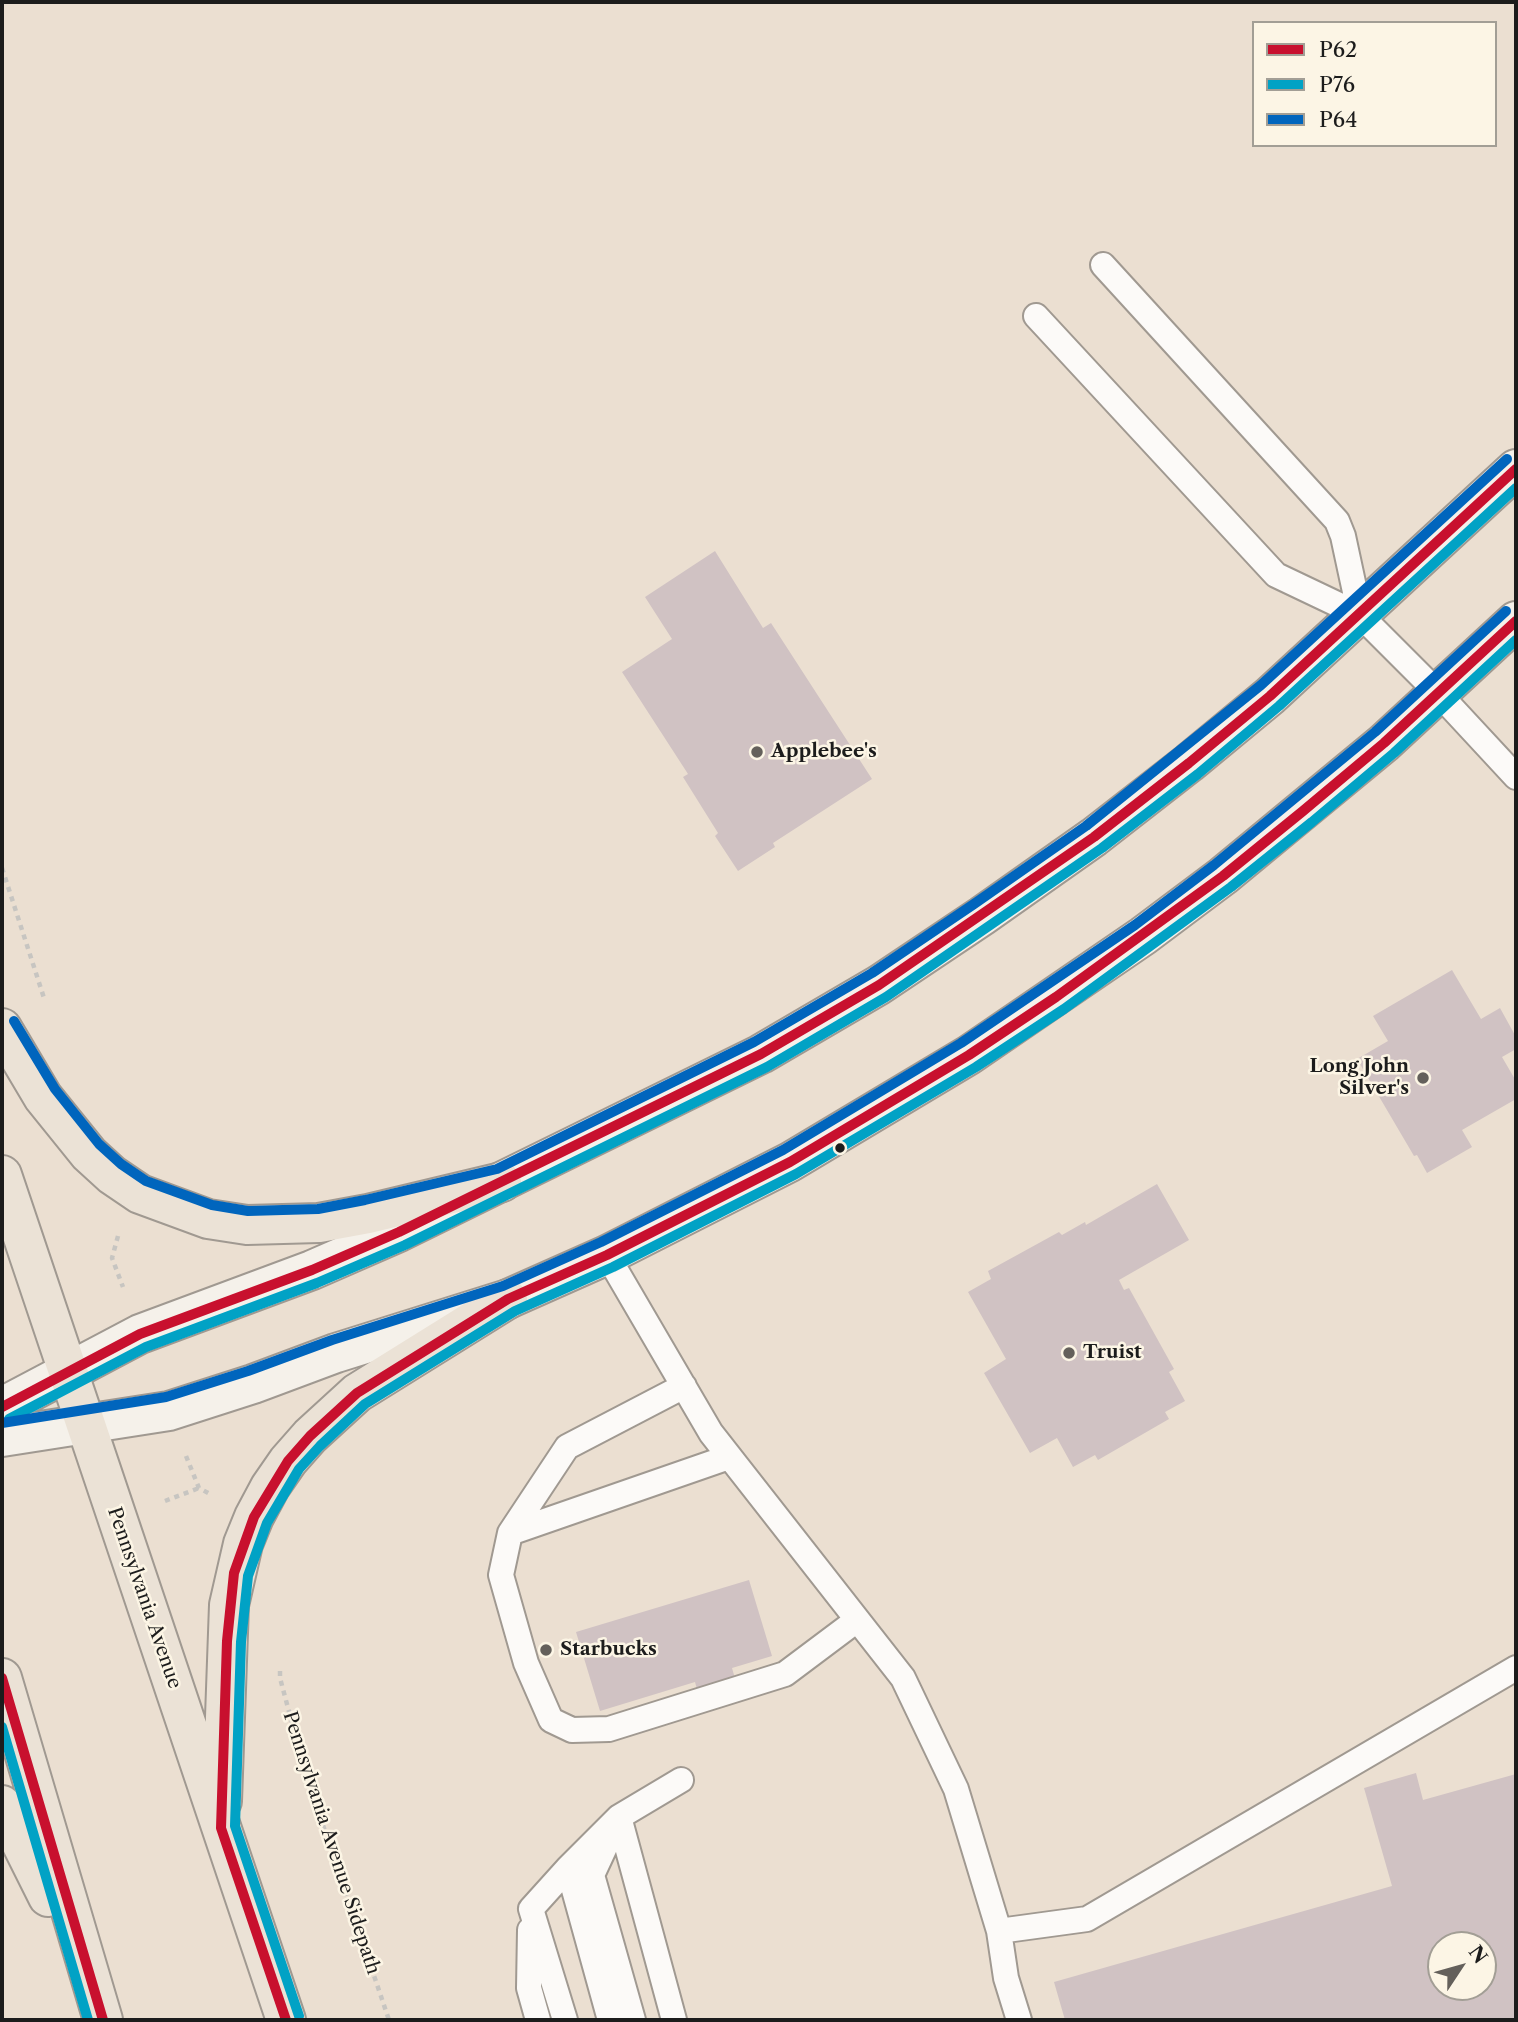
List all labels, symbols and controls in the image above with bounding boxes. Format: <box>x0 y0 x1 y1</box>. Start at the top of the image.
legend <box>1252 21 1497 147</box>
text: P62 <box>1319 37 1357 62</box>
text: P76 <box>1319 72 1355 97</box>
text: P64 <box>1319 107 1357 132</box>
place label: Applebee's <box>771 741 877 763</box>
marker: Applebee's <box>749 744 765 760</box>
place label: Long John Silver's <box>1310 1056 1409 1100</box>
marker: Long John Silver's <box>1415 1070 1431 1086</box>
unlabelled marker <box>833 1141 847 1155</box>
place label: Truist <box>1083 1342 1142 1364</box>
marker: Truist <box>1061 1345 1077 1361</box>
street label: Pennsylvania Avenue <box>102 1504 186 1692</box>
place label: Starbucks <box>560 1639 657 1661</box>
marker: Starbucks <box>538 1642 554 1658</box>
street label: Pennsylvania Avenue Sidepath <box>278 1708 384 1978</box>
north arrow <box>1427 1931 1497 2001</box>
text: N <box>1464 1941 1492 1968</box>

